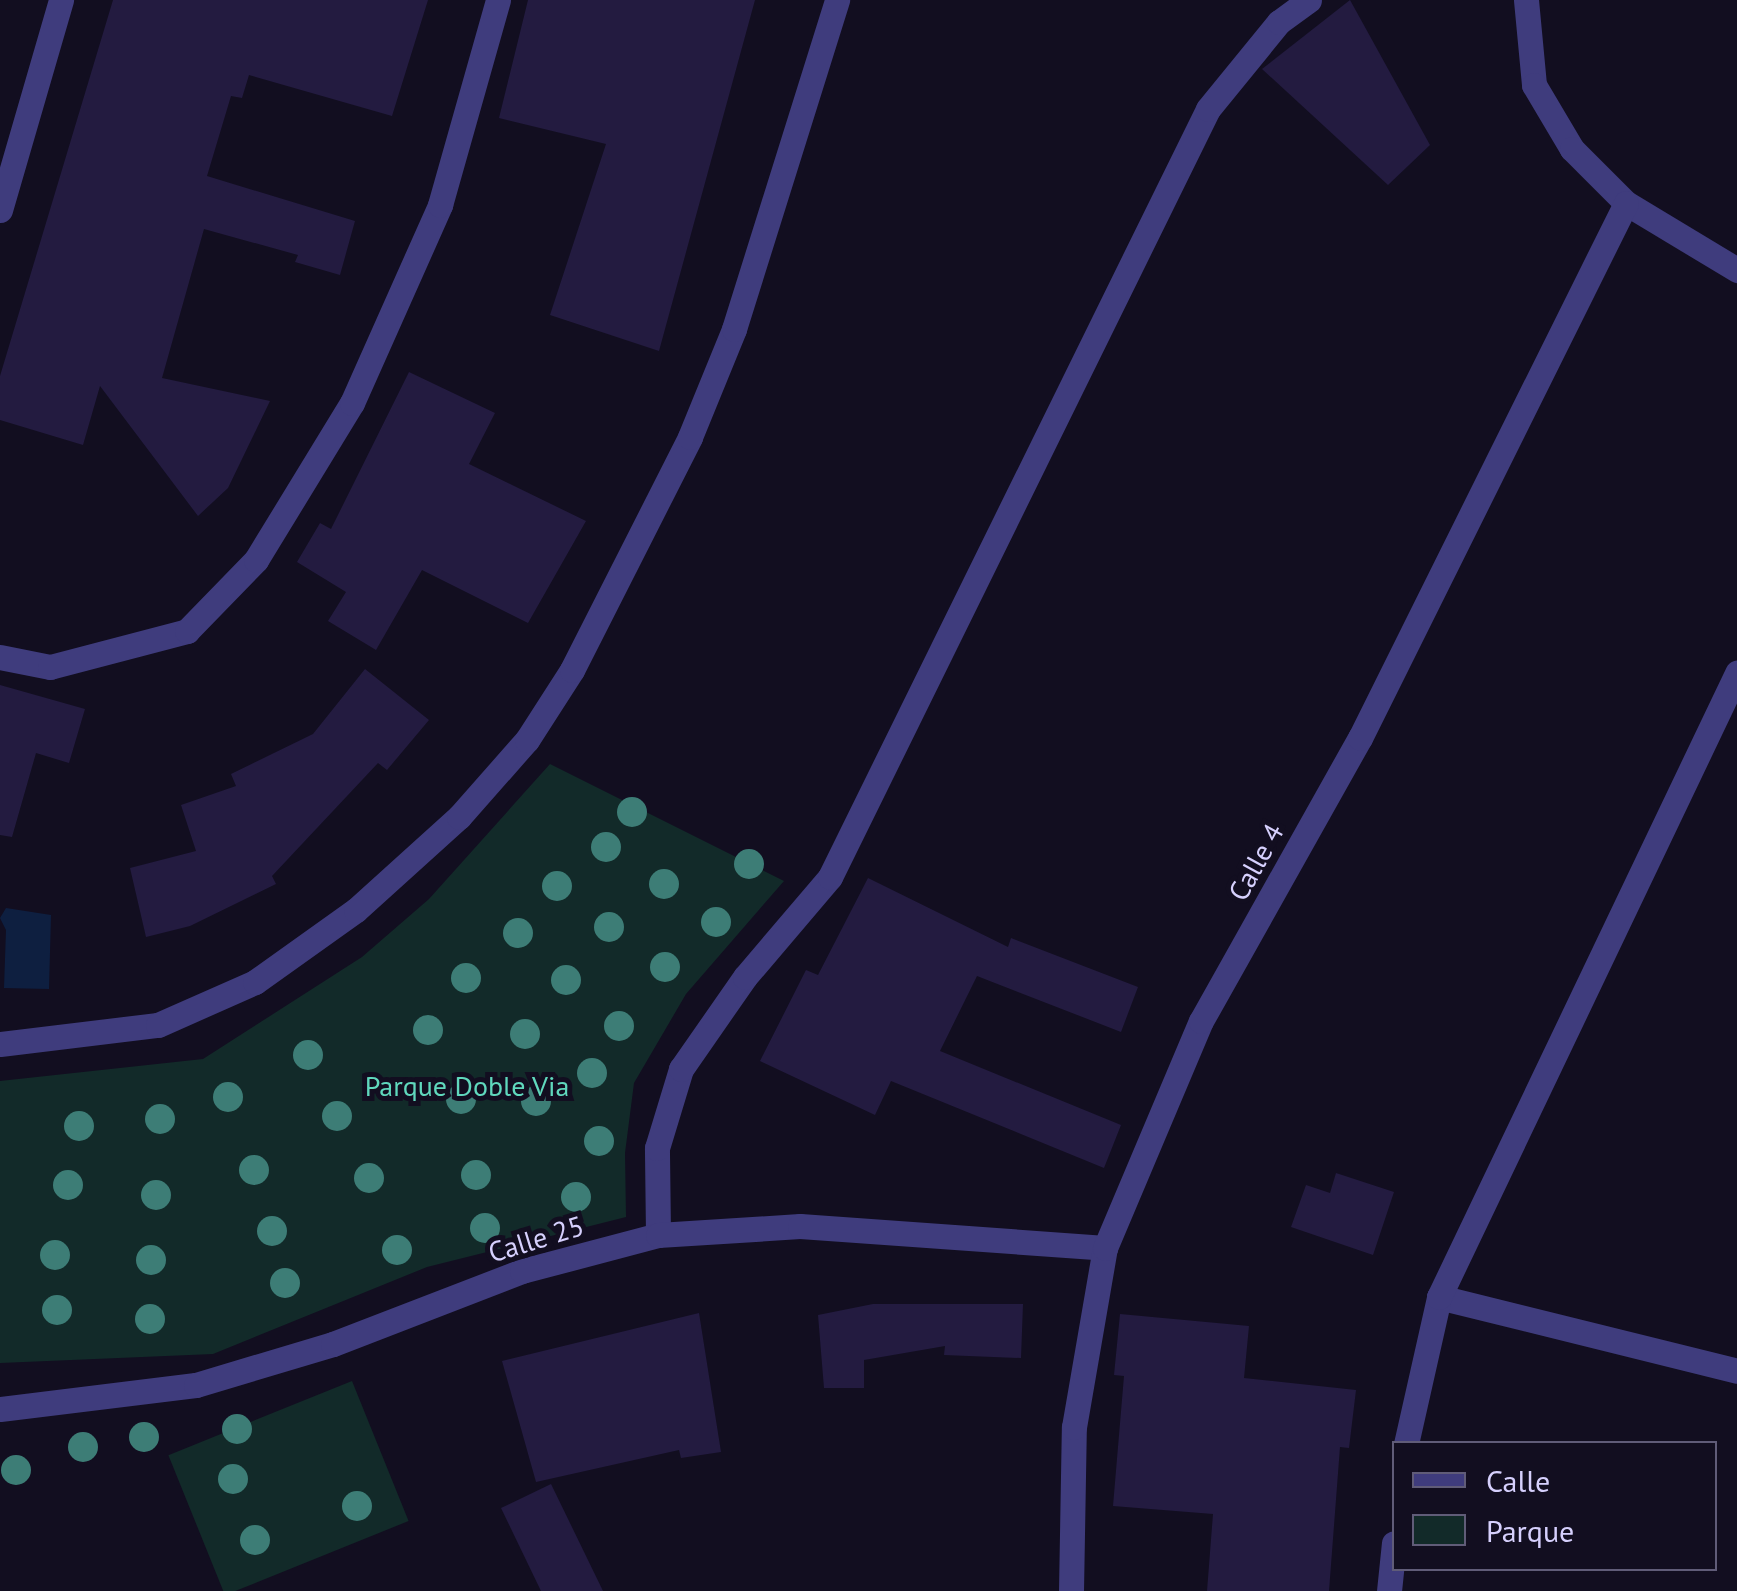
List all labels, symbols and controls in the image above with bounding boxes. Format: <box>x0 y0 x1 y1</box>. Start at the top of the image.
street label: Calle 4 <box>1221 818 1291 906</box>
park label: Parque Doble Via <box>364 1069 570 1103</box>
street label: Calle 25 <box>484 1209 588 1269</box>
legend <box>1392 1441 1717 1571</box>
text: Calle <box>1486 1461 1550 1500</box>
text: Parque <box>1486 1511 1574 1550</box>

